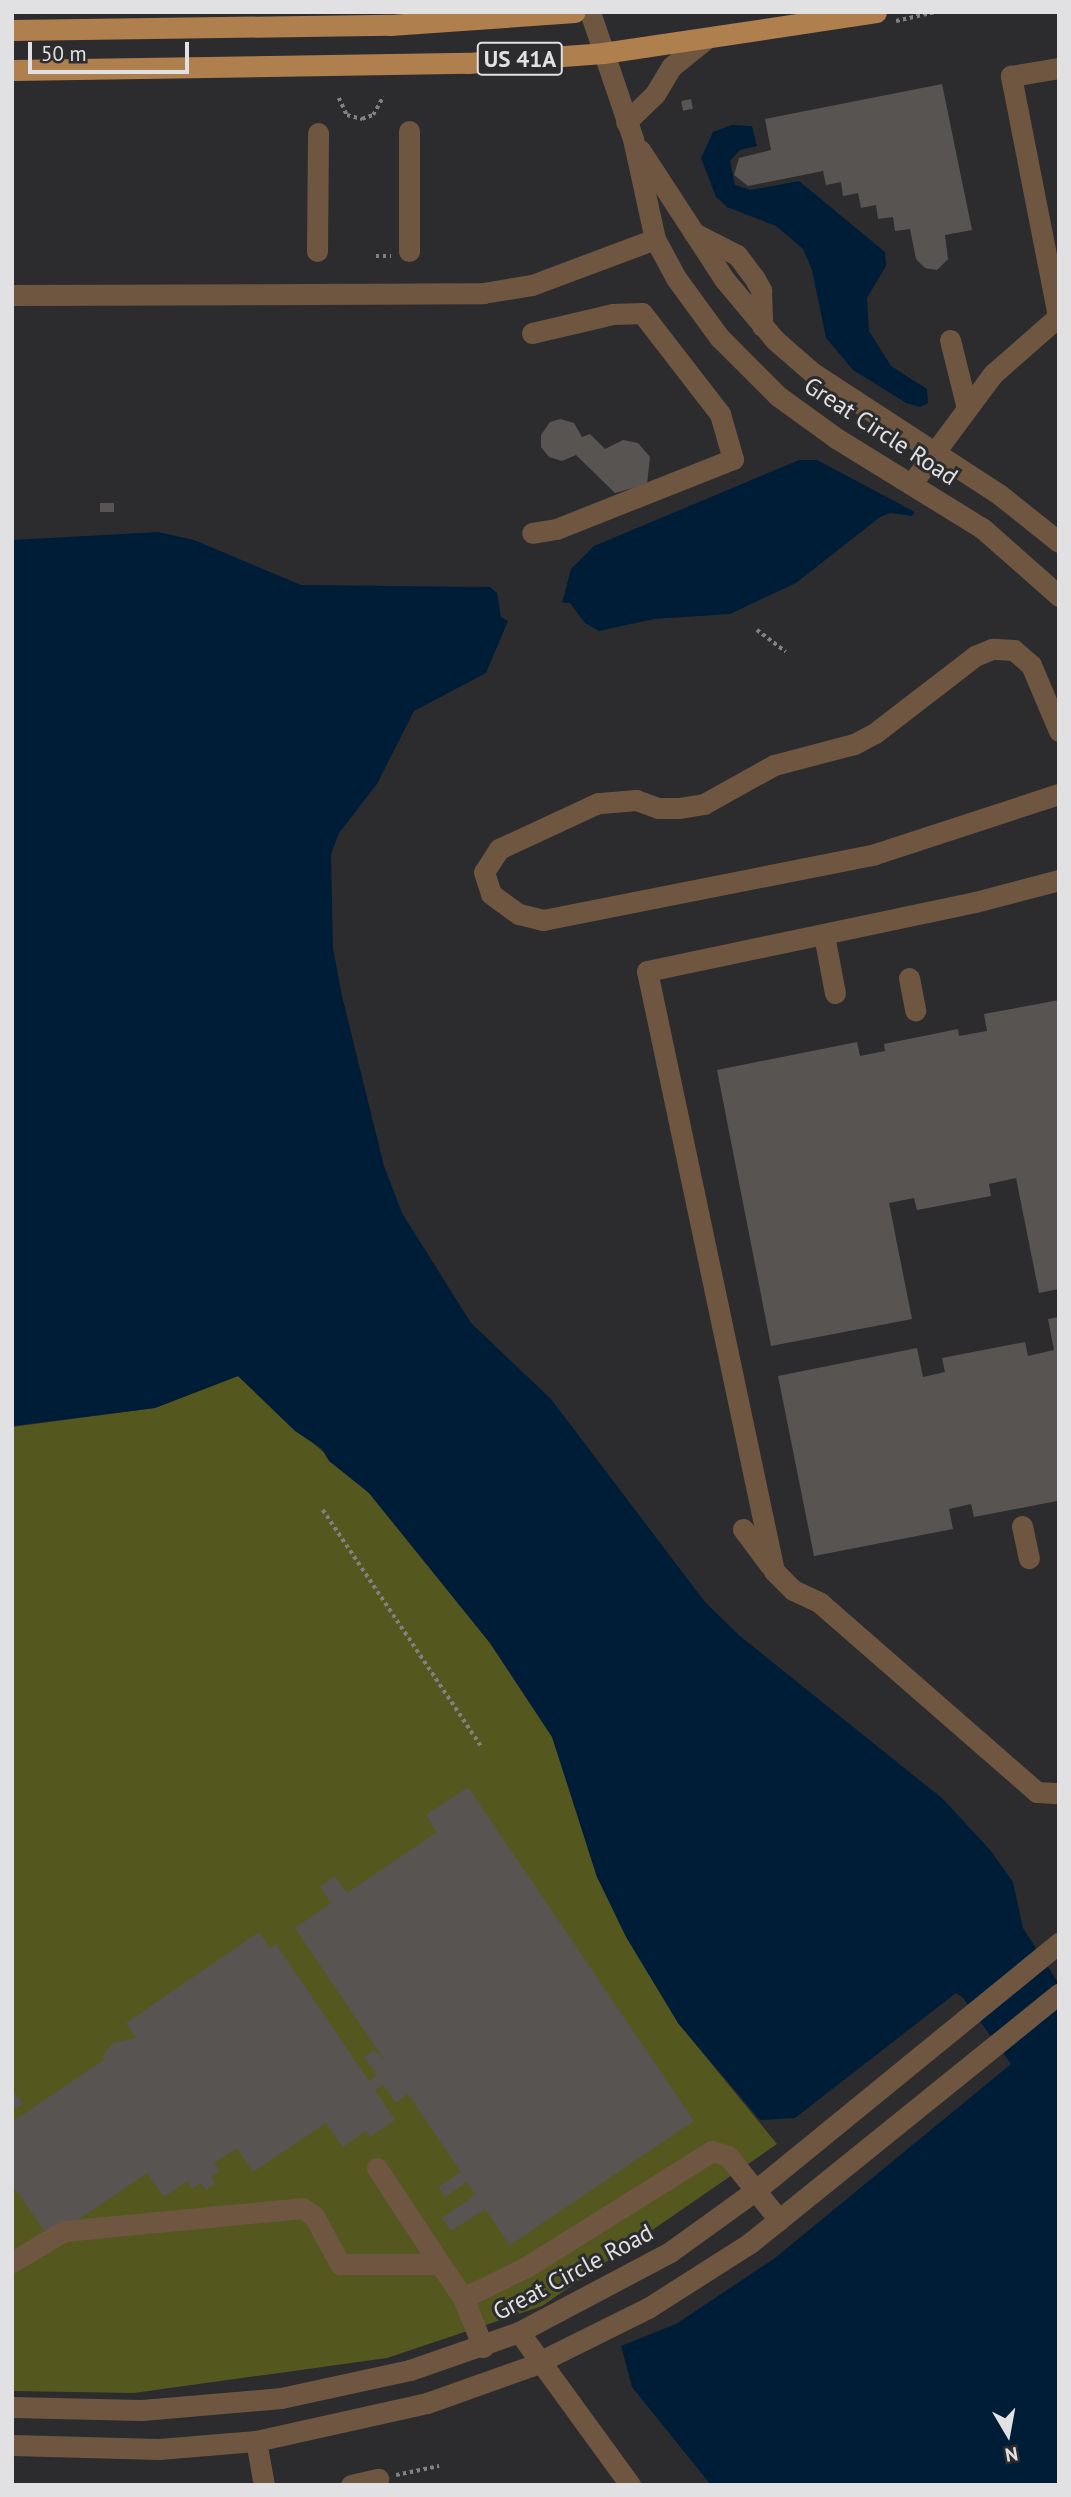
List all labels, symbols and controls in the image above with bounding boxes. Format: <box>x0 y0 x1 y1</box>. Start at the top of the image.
scale bar <box>32 28 192 72</box>
text: 50 m <box>41 40 87 67</box>
road number: US 41A <box>476 40 564 78</box>
street label: Great Circle Road <box>799 371 963 491</box>
street label: Great Circle Road <box>488 2218 658 2326</box>
north arrow <box>973 2399 1043 2469</box>
text: N <box>1003 2442 1020 2468</box>

